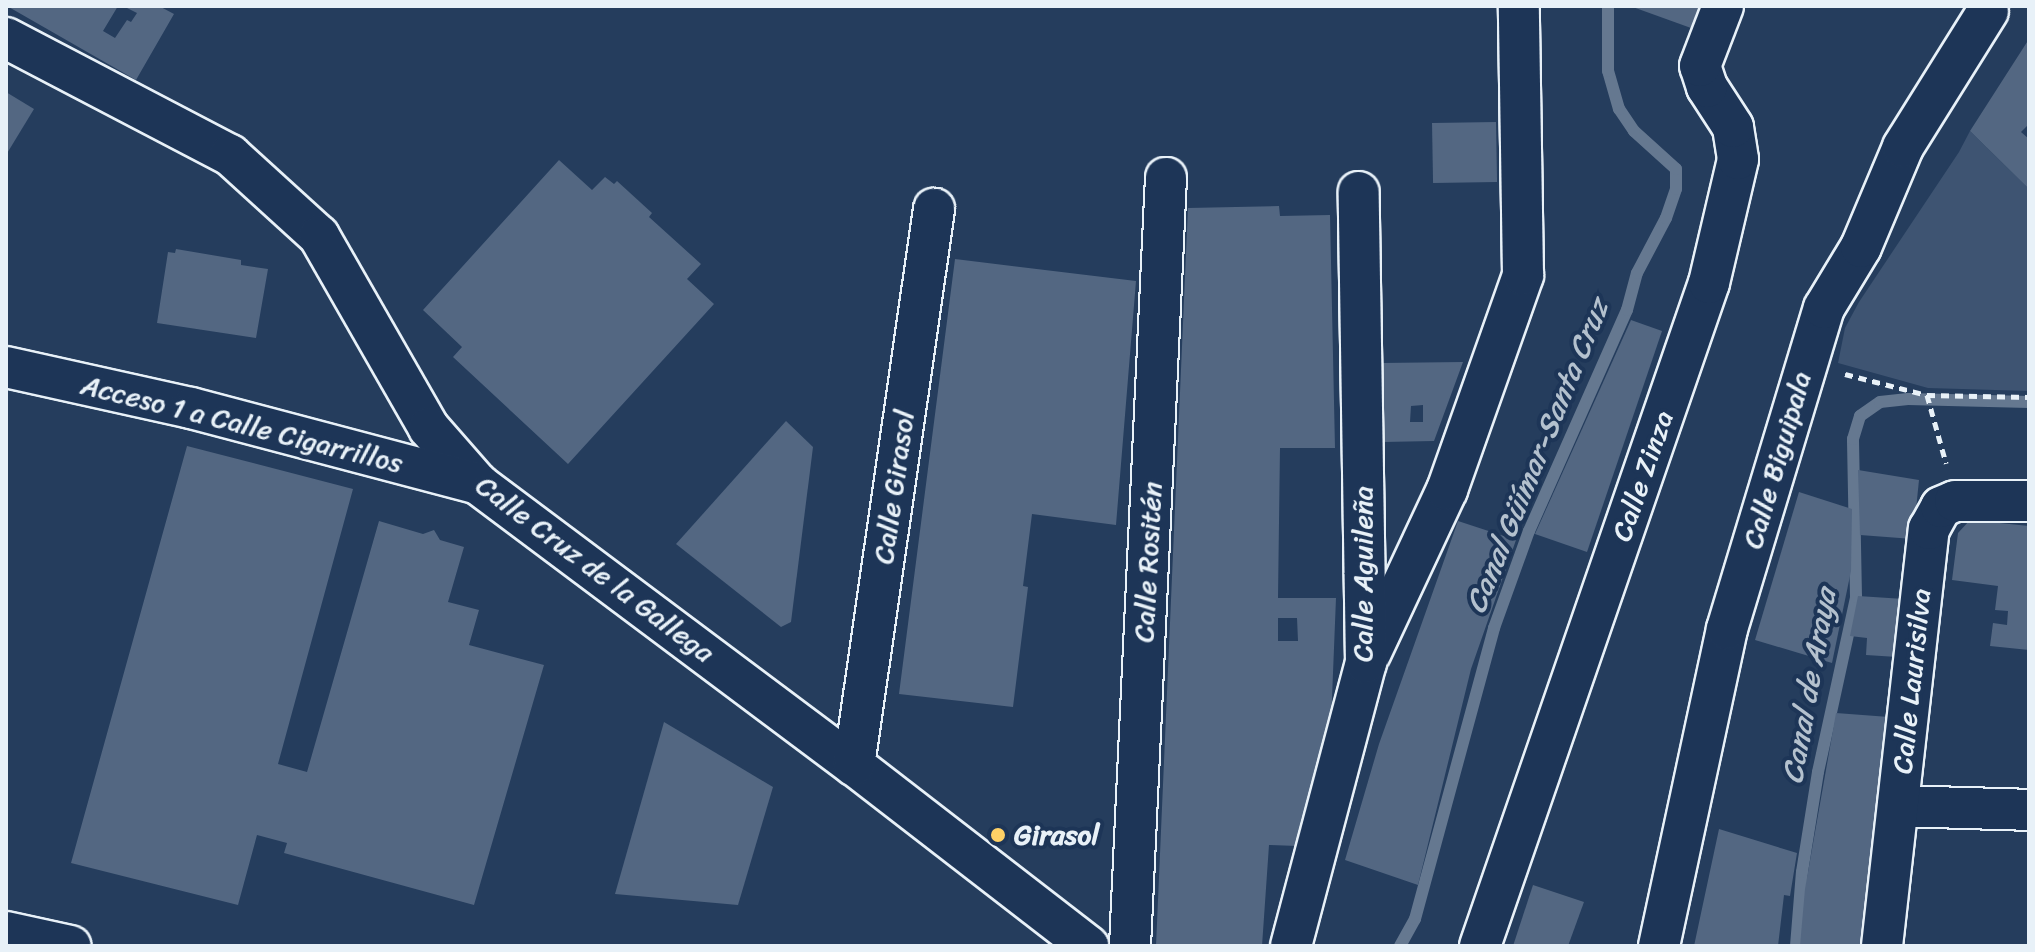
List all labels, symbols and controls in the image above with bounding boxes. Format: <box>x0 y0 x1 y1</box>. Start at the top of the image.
water label: Canal Güímar-Santa Cruz <box>1457 293 1617 619</box>
street label: Acceso 1 a Calle Cigarrillos <box>78 368 406 480</box>
street label: Calle Biguipala <box>1736 368 1818 552</box>
street label: Calle Zinza <box>1605 407 1681 545</box>
street label: Calle Girasol <box>867 408 921 566</box>
street label: Calle Cruz de la Gallega <box>469 468 721 670</box>
street label: Calle Rositén <box>1127 480 1169 644</box>
street label: Calle Aguileña <box>1346 486 1380 662</box>
water label: Canal de Araya <box>1774 585 1844 787</box>
street label: Calle Laurisilva <box>1886 587 1938 775</box>
place label: Girasol <box>1014 818 1099 852</box>
marker: Girasol <box>989 826 1007 844</box>

